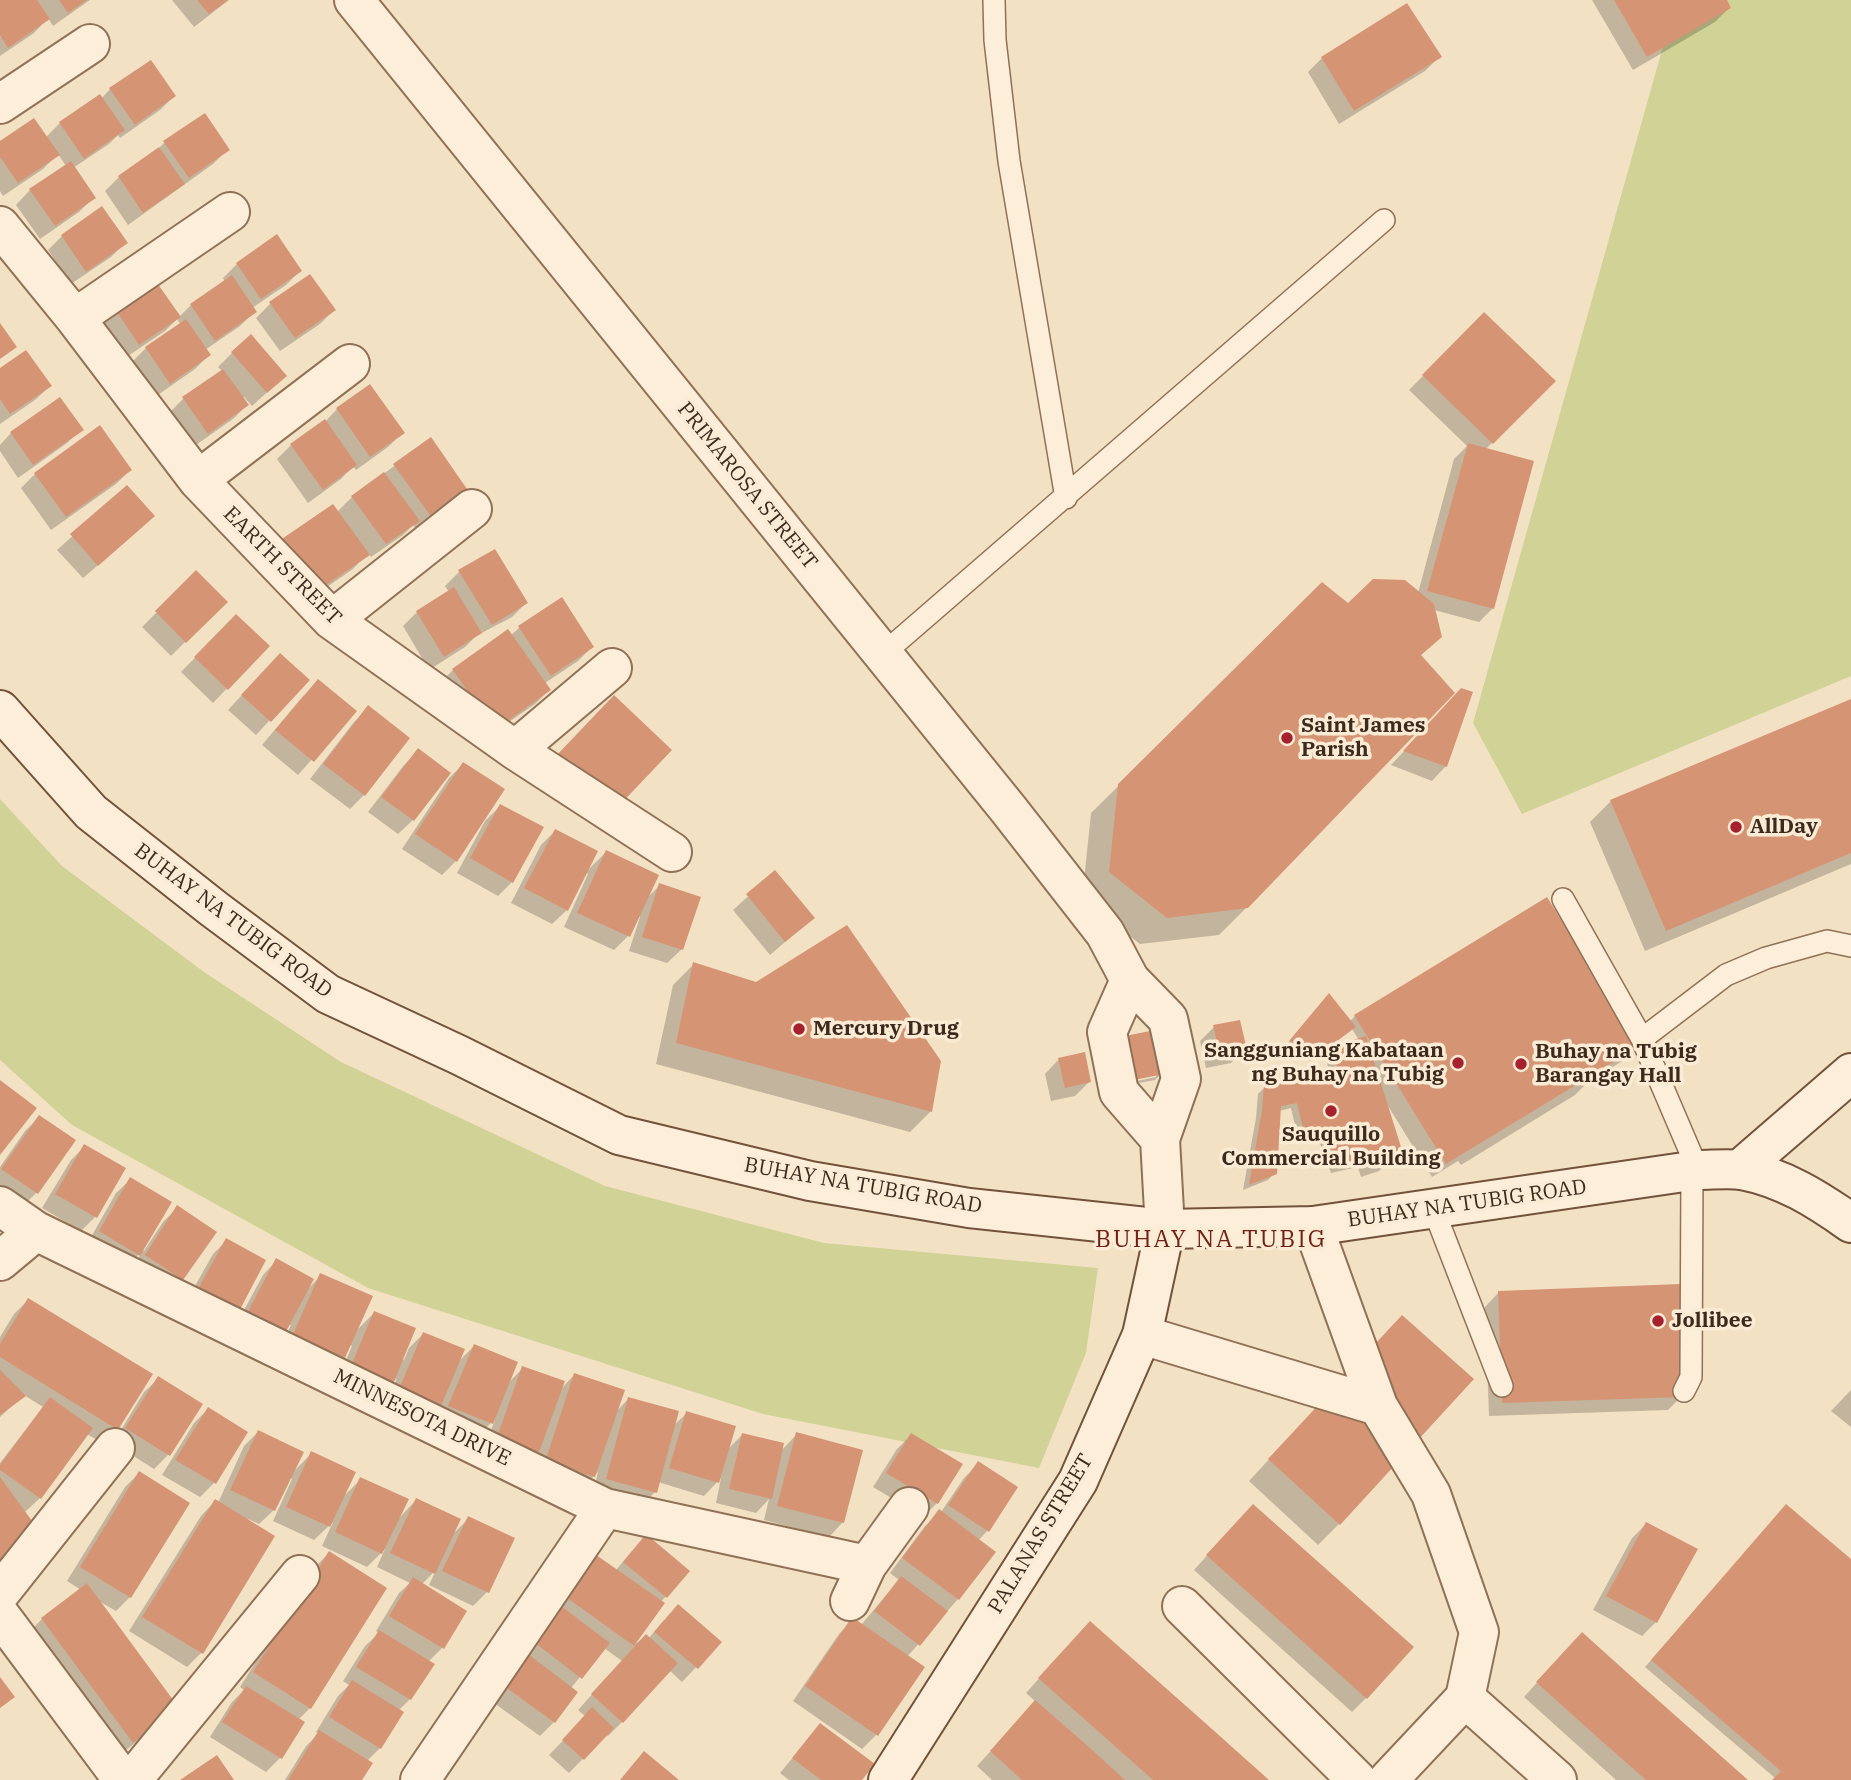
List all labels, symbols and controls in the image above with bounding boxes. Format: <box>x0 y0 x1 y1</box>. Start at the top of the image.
street label: PRIMAROSA STREET <box>672 397 822 575</box>
street label: EARTH STREET <box>218 502 346 630</box>
place label: Saint James Parish <box>1301 713 1425 763</box>
marker: Saint James Parish <box>1279 730 1295 746</box>
place label: AllDay <box>1750 814 1818 840</box>
marker: AllDay <box>1728 819 1744 835</box>
street label: BUHAY NA TUBIG ROAD <box>129 838 337 1004</box>
place label: Mercury Drug <box>813 1016 959 1042</box>
marker: Mercury Drug <box>791 1021 807 1037</box>
place label: Sangguniang Kabataan ng Buhay na Tubig <box>1204 1038 1444 1088</box>
place label: Buhay na Tubig Barangay Hall <box>1535 1039 1697 1089</box>
marker: Sangguniang Kabataan ng Buhay na Tubig <box>1450 1055 1466 1071</box>
marker: Buhay na Tubig Barangay Hall <box>1513 1056 1529 1072</box>
marker: Sauquillo Commercial Building <box>1323 1103 1339 1119</box>
place label: Sauquillo Commercial Building <box>1221 1122 1441 1172</box>
street label: BUHAY NA TUBIG ROAD <box>742 1153 984 1219</box>
street label: BUHAY NA TUBIG ROAD <box>1346 1175 1588 1233</box>
district label: BUHAY NA TUBIG <box>1097 1226 1325 1254</box>
place label: Jollibee <box>1672 1308 1753 1334</box>
marker: Jollibee <box>1650 1313 1666 1329</box>
street label: MINNESOTA DRIVE <box>329 1364 515 1472</box>
street label: PALANAS STREET <box>983 1450 1099 1618</box>

